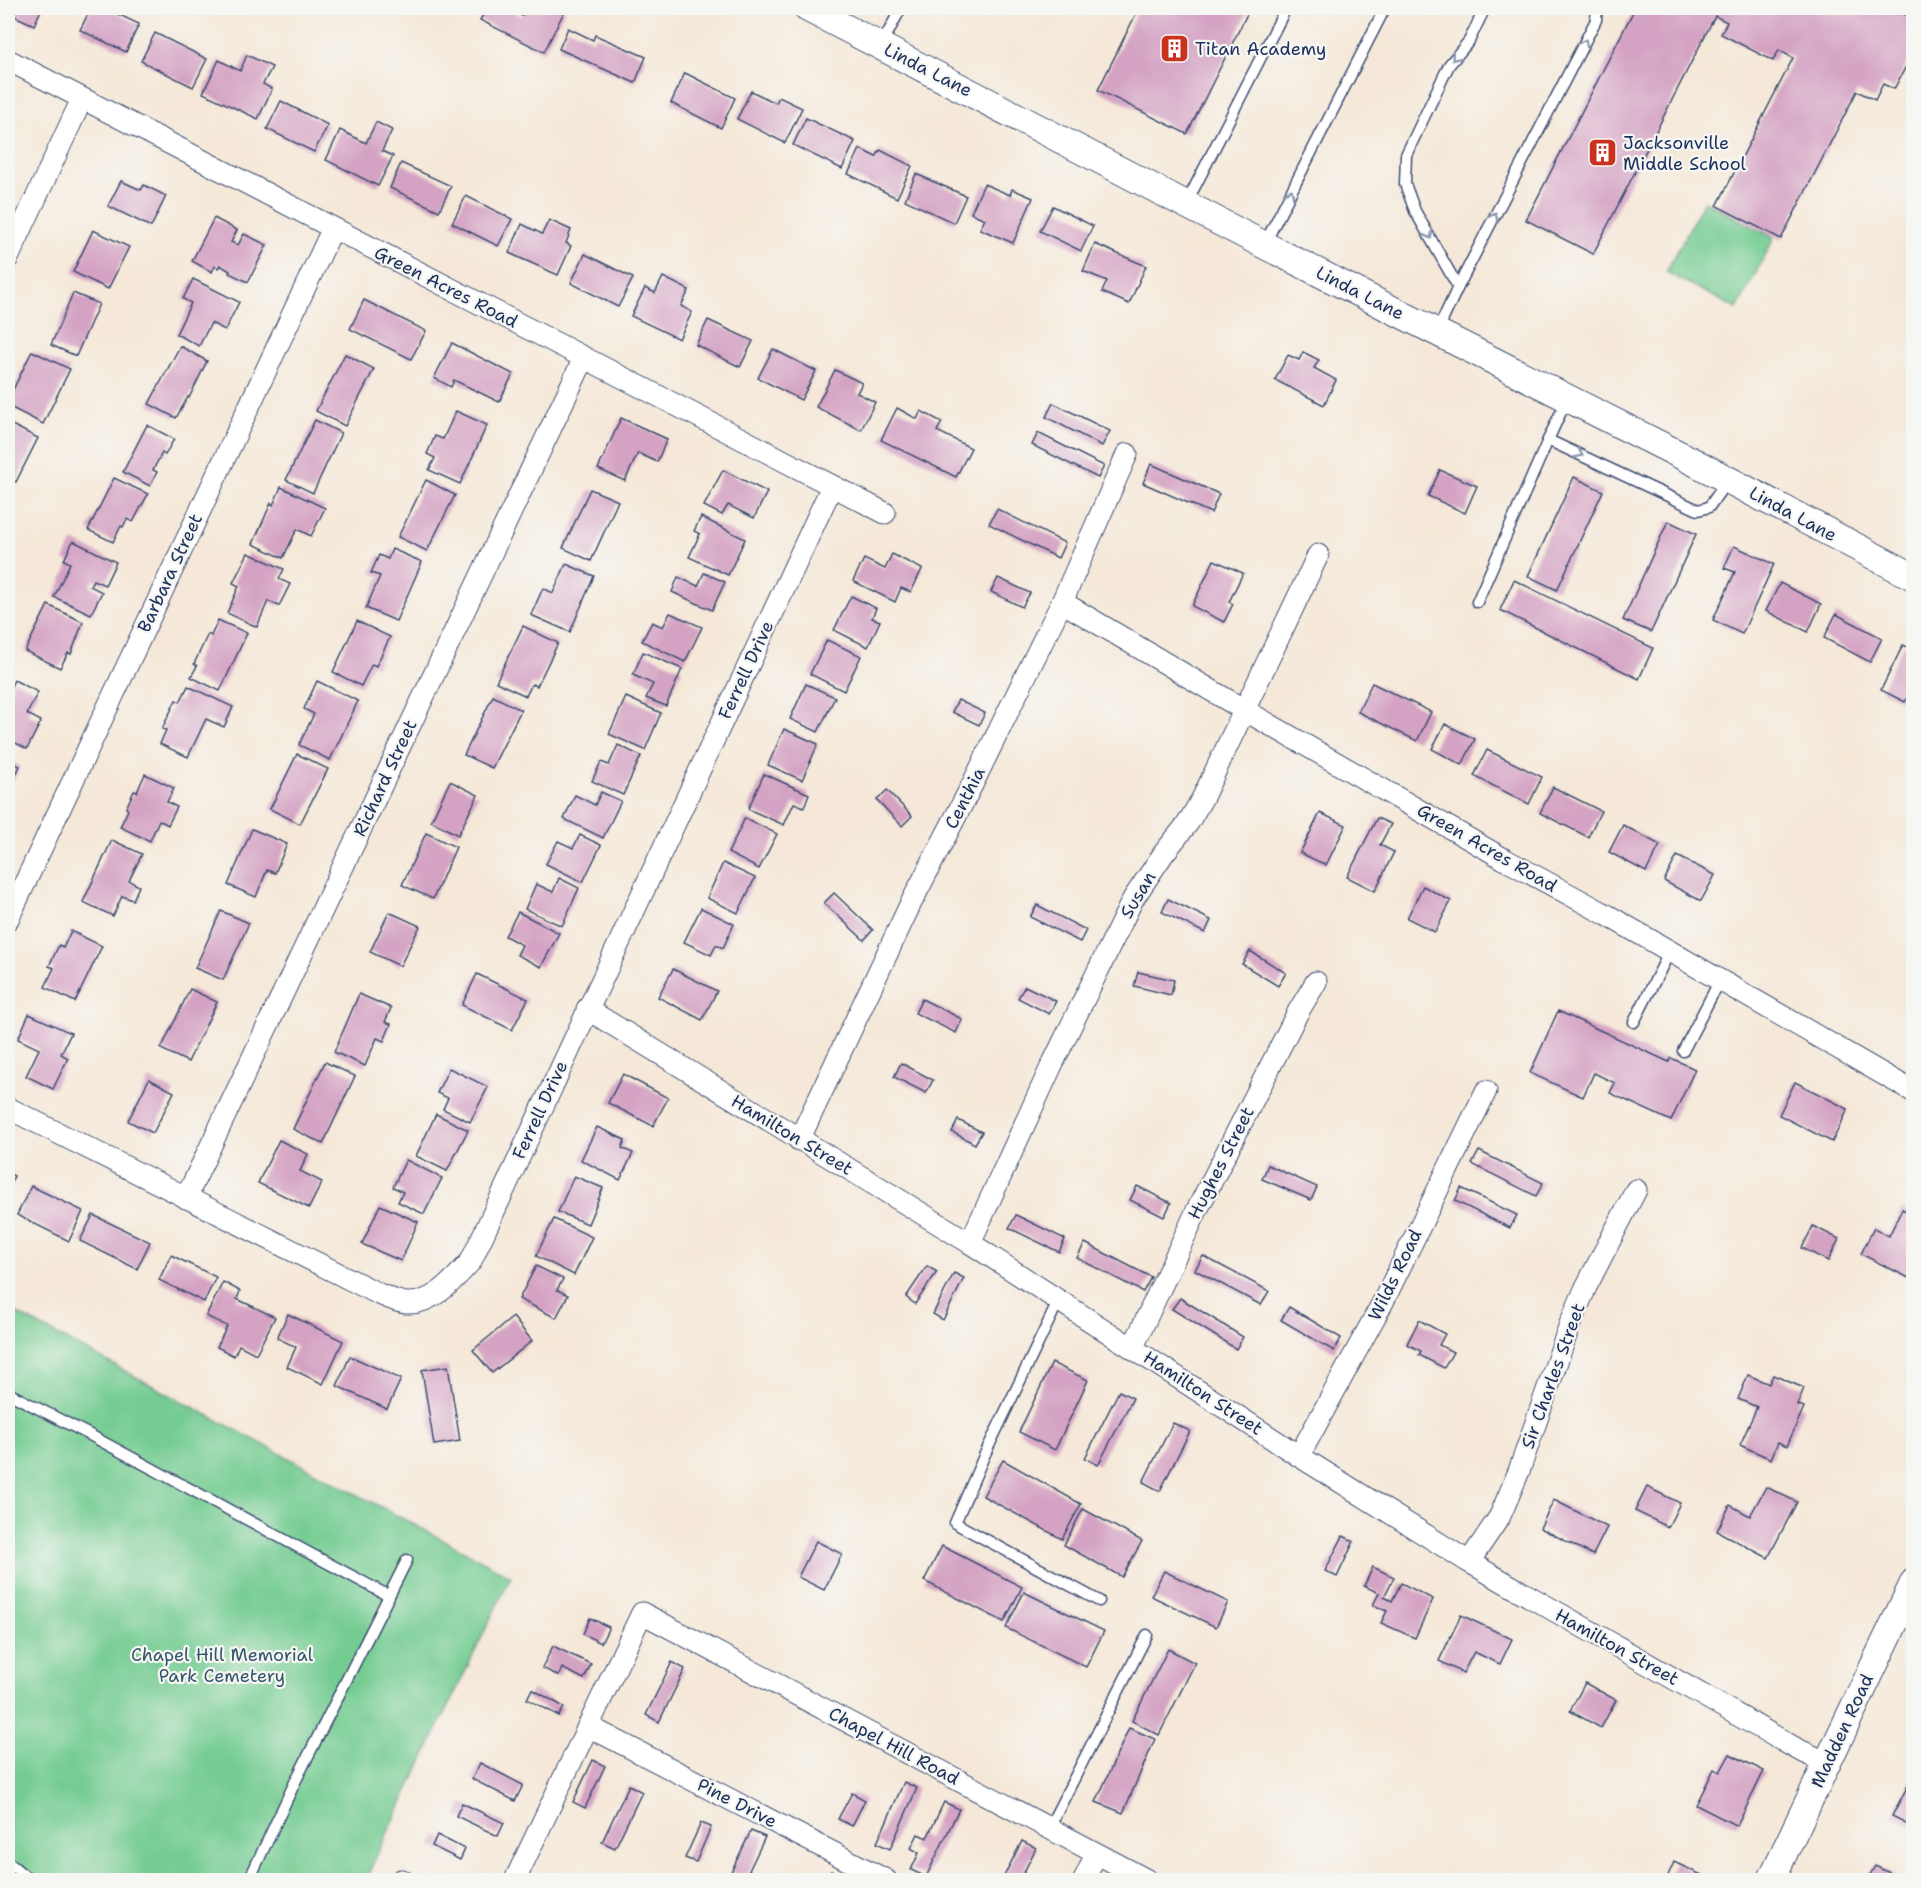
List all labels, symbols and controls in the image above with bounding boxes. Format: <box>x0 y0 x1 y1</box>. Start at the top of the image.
building icon: Titan Academy <box>1158 33 1190 65</box>
place label: Titan Academy <box>1195 37 1326 61</box>
street label: Linda Lane <box>880 38 976 102</box>
one-way arrow <box>1576 38 1588 49</box>
one-way arrow <box>1452 51 1463 62</box>
place label: Jacksonville Middle School <box>1623 131 1747 176</box>
building icon: Jacksonville Middle School <box>1586 137 1618 169</box>
one-way arrow <box>1283 189 1295 200</box>
one-way arrow <box>1487 211 1499 222</box>
one-way arrow <box>1422 228 1433 239</box>
street label: Green Acres Road <box>370 240 522 334</box>
street label: Linda Lane <box>1312 261 1408 325</box>
one-way arrow <box>1572 447 1583 459</box>
street label: Linda Lane <box>1745 481 1841 547</box>
street label: Barbara Street <box>132 510 208 636</box>
street label: Ferrell Drive <box>713 617 779 723</box>
street label: Richard Street <box>347 716 423 840</box>
street label: Centhia <box>939 763 991 833</box>
street label: Green Acres Road <box>1413 798 1561 898</box>
street label: Susan <box>1115 867 1161 923</box>
street label: Ferrell Drive <box>507 1057 573 1163</box>
street label: Hamilton Street <box>727 1089 857 1181</box>
street label: Hughes Street <box>1182 1102 1260 1223</box>
street label: Wilds Road <box>1363 1225 1427 1325</box>
street label: Sir Charles Street <box>1515 1300 1591 1452</box>
street label: Hamilton Street <box>1139 1345 1267 1441</box>
street label: Hamilton Street <box>1551 1603 1683 1691</box>
park label: Chapel Hill Memorial Park Cemetery <box>131 1643 314 1688</box>
street label: Madden Road <box>1805 1670 1879 1792</box>
street label: Chapel Hill Road <box>824 1701 964 1791</box>
street label: Pine Drive <box>693 1773 781 1833</box>

